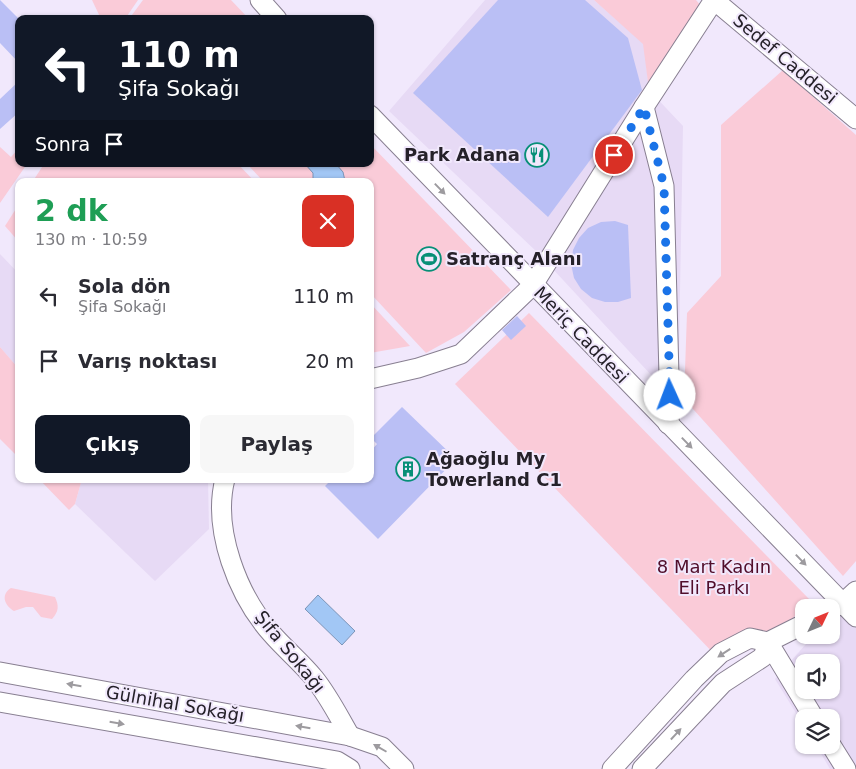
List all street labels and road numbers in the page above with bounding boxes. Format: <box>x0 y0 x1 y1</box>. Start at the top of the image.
street label: Sedef Caddesi <box>729 9 841 108</box>
street label: Meriç Caddesi <box>530 282 633 387</box>
street label: Şifa Sokağı <box>251 606 330 697</box>
street label: Gülnihal Sokağı <box>104 681 246 726</box>

